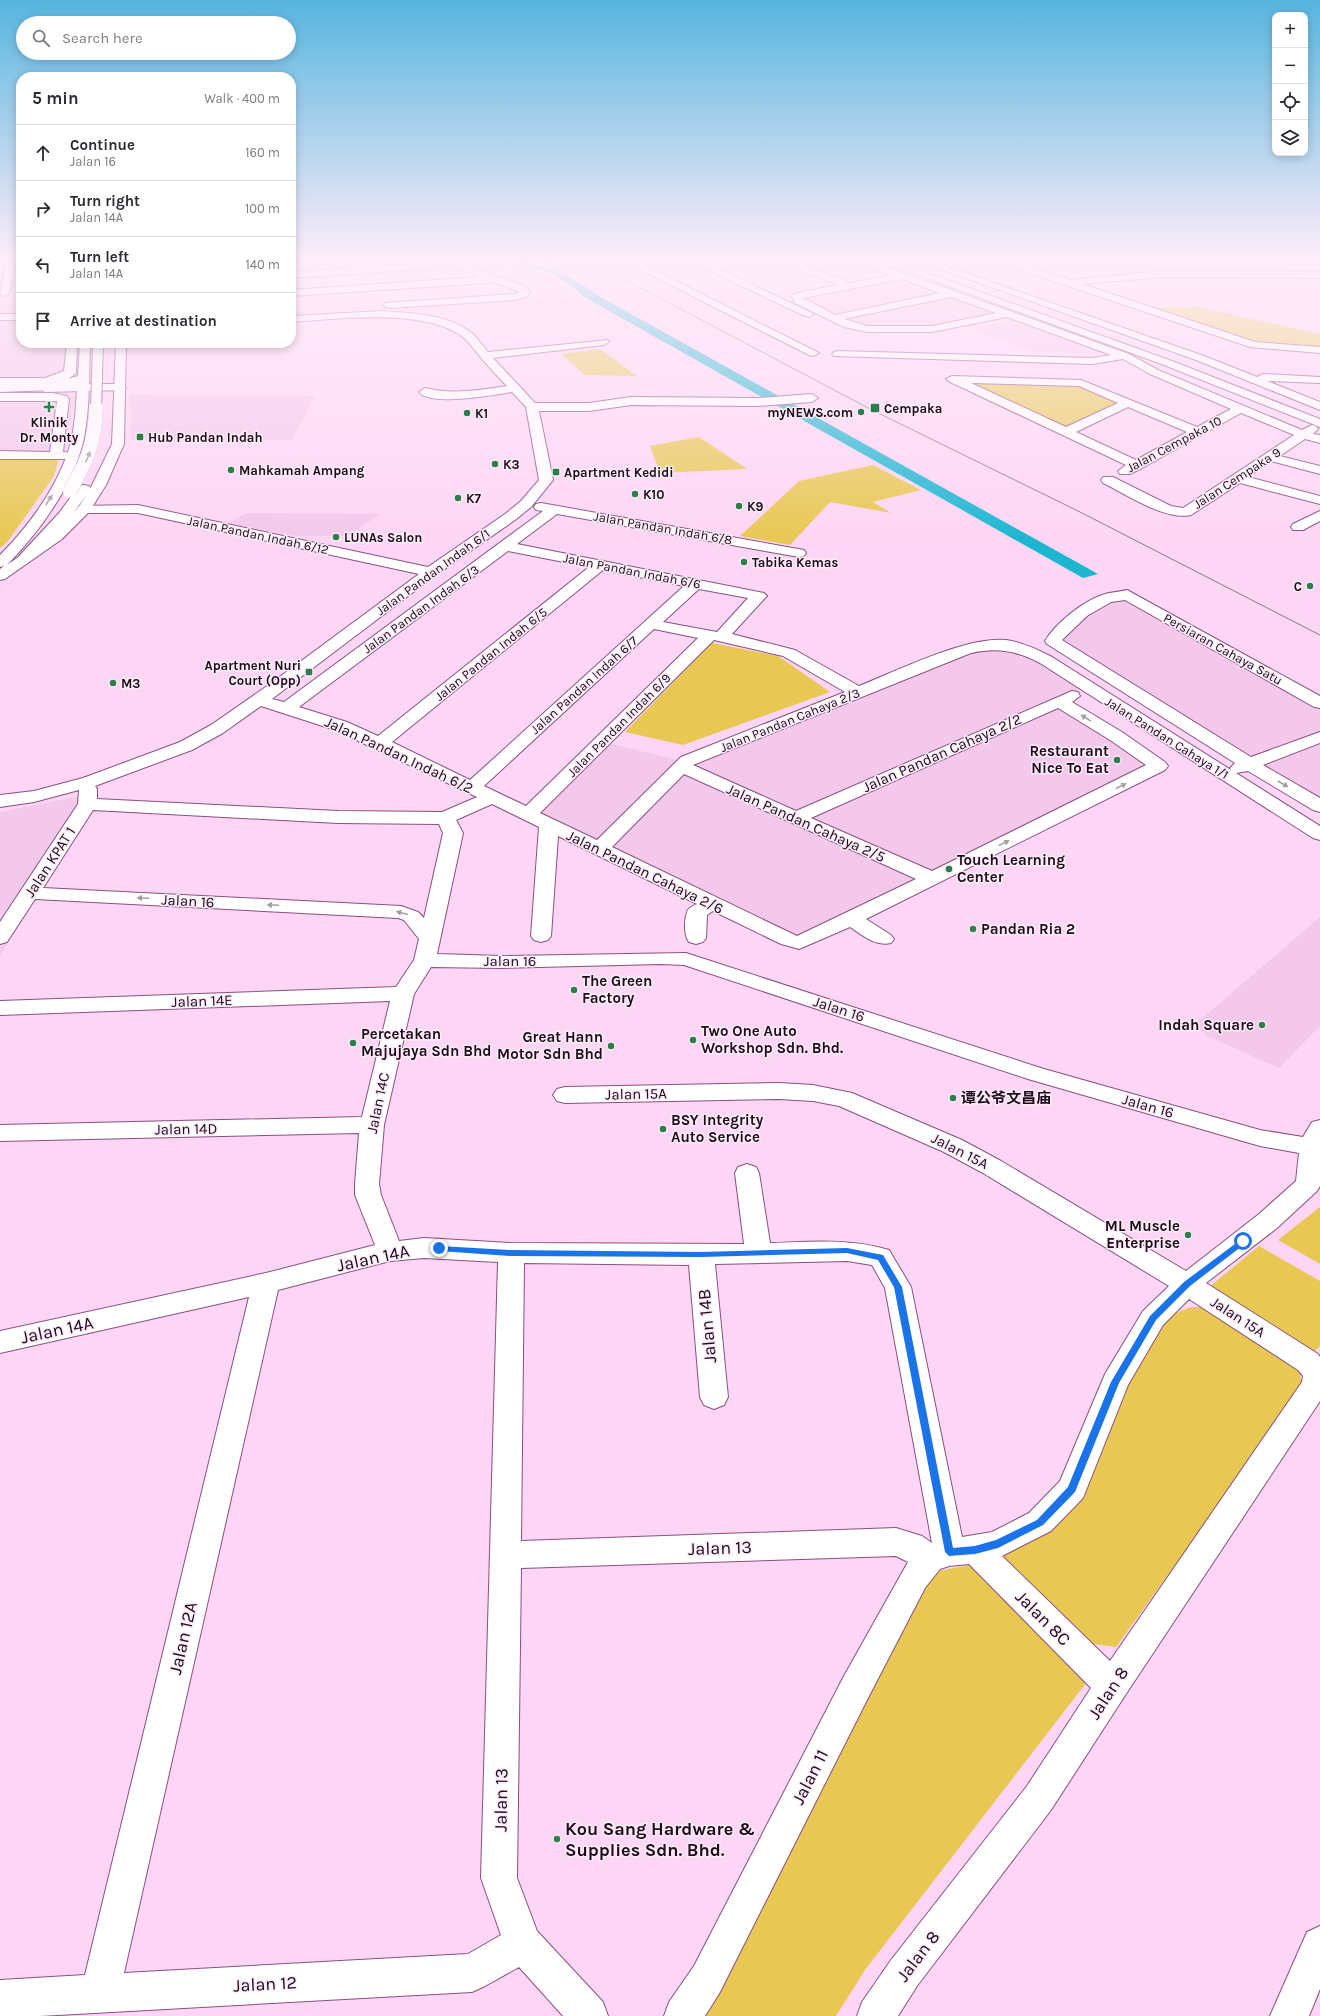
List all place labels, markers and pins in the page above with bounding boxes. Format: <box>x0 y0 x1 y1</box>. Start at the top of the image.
marker: Klinik Dr. Monty <box>43 401 55 413</box>
place label: Cempaka <box>884 401 942 416</box>
marker: Cempaka <box>869 402 881 414</box>
place label: myNEWS.com <box>767 405 853 420</box>
place label: K1 <box>475 406 488 421</box>
marker: myNEWS.com <box>856 407 866 417</box>
marker: K1 <box>462 408 472 418</box>
place label: Klinik Dr. Monty <box>20 415 79 445</box>
place label: Hub Pandan Indah <box>148 430 263 445</box>
marker: Hub Pandan Indah <box>135 432 145 442</box>
place label: K3 <box>503 457 520 472</box>
marker: K3 <box>490 459 500 469</box>
place label: Mahkamah Ampang <box>239 463 365 478</box>
marker: Mahkamah Ampang <box>226 465 236 475</box>
place label: Apartment Kedidi <box>564 465 674 480</box>
marker: Apartment Kedidi <box>551 467 561 477</box>
place label: K10 <box>643 487 664 502</box>
marker: K10 <box>630 489 640 499</box>
place label: K7 <box>466 491 482 506</box>
marker: K7 <box>453 493 463 503</box>
place label: K9 <box>747 499 764 514</box>
marker: K9 <box>734 501 744 511</box>
place label: LUNAs Salon <box>344 530 422 545</box>
marker: LUNAs Salon <box>331 532 341 542</box>
place label: Tabika Kemas <box>752 555 838 570</box>
marker: Tabika Kemas <box>739 557 749 567</box>
place label: C <box>1294 579 1302 594</box>
marker: C <box>1305 581 1315 591</box>
place label: Apartment Nuri Court (Opp) <box>205 658 301 688</box>
marker: Apartment Nuri Court (Opp) <box>304 667 314 677</box>
place label: M3 <box>121 676 140 691</box>
marker: M3 <box>108 678 118 688</box>
place label: Restaurant Nice To Eat <box>1029 742 1109 777</box>
marker: Restaurant Nice To Eat <box>1112 755 1122 765</box>
place label: Touch Learning Center <box>957 851 1065 886</box>
marker: Touch Learning Center <box>944 864 954 874</box>
place label: Pandan Ria 2 <box>981 920 1075 938</box>
marker: Pandan Ria 2 <box>968 924 978 934</box>
place label: The Green Factory <box>582 972 652 1007</box>
marker: The Green Factory <box>569 985 579 995</box>
place label: Indah Square <box>1158 1016 1254 1034</box>
marker: Indah Square <box>1257 1020 1267 1030</box>
place label: Two One Auto Workshop Sdn. Bhd. <box>701 1022 843 1057</box>
place label: Percetakan Majujaya Sdn Bhd <box>361 1025 491 1060</box>
place label: Great Hann Motor Sdn Bhd <box>497 1028 603 1063</box>
marker: Two One Auto Workshop Sdn. Bhd. <box>688 1035 698 1045</box>
marker: Percetakan Majujaya Sdn Bhd <box>348 1038 358 1048</box>
marker: Great Hann Motor Sdn Bhd <box>606 1041 616 1051</box>
place label: 谭公爷文昌庙 <box>961 1089 1051 1107</box>
marker: 谭公爷文昌庙 <box>948 1093 958 1103</box>
place label: BSY Integrity Auto Service <box>671 1111 764 1146</box>
marker: BSY Integrity Auto Service <box>658 1124 668 1134</box>
place label: ML Muscle Enterprise <box>1105 1217 1180 1252</box>
marker: ML Muscle Enterprise <box>1183 1230 1193 1240</box>
place label: Kou Sang Hardware & Supplies Sdn. Bhd. <box>565 1818 755 1861</box>
marker: Kou Sang Hardware & Supplies Sdn. Bhd. <box>552 1834 562 1844</box>

